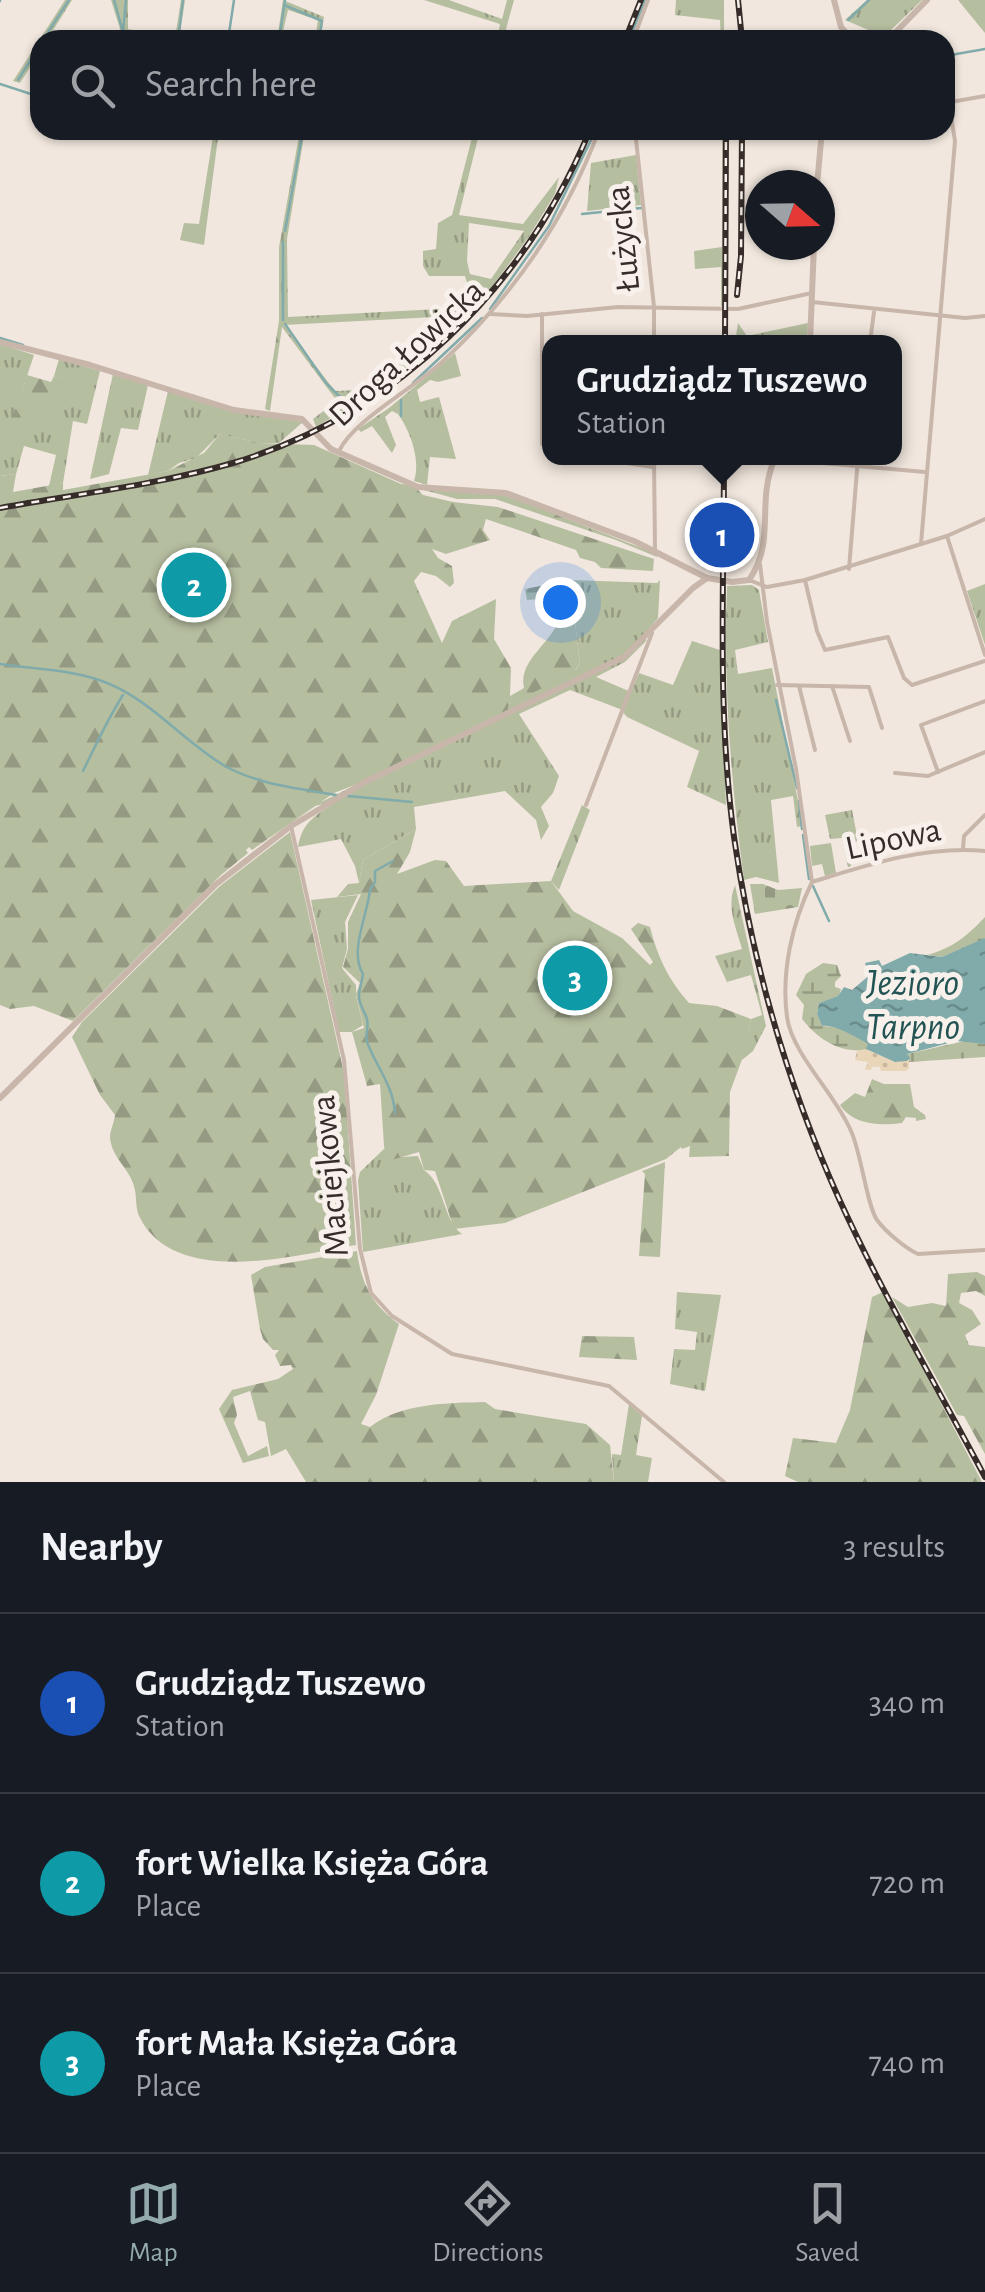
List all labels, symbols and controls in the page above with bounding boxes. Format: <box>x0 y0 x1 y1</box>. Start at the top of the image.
search box <box>30 30 955 140</box>
icon: search <box>65 58 120 113</box>
text: Search here <box>145 66 317 104</box>
north arrow <box>745 170 835 260</box>
street label: Łużycka <box>601 184 646 294</box>
street label: Droga Łowicka <box>323 273 491 433</box>
popup <box>542 335 902 465</box>
text: Grudziądz Tuszewo <box>577 362 867 400</box>
text: Station <box>577 407 666 439</box>
pin: 1 <box>690 498 754 572</box>
pin: 2 <box>162 548 226 622</box>
your location <box>535 577 586 628</box>
street label: Lipowa <box>842 812 944 867</box>
pin: 3 <box>542 940 608 1016</box>
water label: Jezioro Tarpno <box>865 965 960 1047</box>
street label: Maciejkowa <box>306 1094 355 1258</box>
text: Nearby <box>40 1526 163 1568</box>
text: 3 results <box>843 1531 945 1563</box>
text: Grudziądz Tuszewo <box>135 1665 426 1703</box>
text: 1 <box>67 1687 78 1719</box>
text: 340 m <box>869 1687 945 1719</box>
text: Station <box>135 1710 225 1742</box>
text: fort Wielka Księża Góra <box>135 1845 489 1883</box>
text: 2 <box>65 1867 80 1899</box>
text: 720 m <box>869 1867 945 1899</box>
text: Place <box>135 1890 201 1922</box>
text: fort Mała Księża Góra <box>135 2025 457 2063</box>
text: 3 <box>66 2047 79 2079</box>
text: 740 m <box>868 2047 945 2079</box>
text: Place <box>135 2070 201 2102</box>
tab: Map <box>126 2176 181 2270</box>
tab: Directions <box>432 2176 544 2270</box>
tab: Saved <box>795 2176 859 2270</box>

